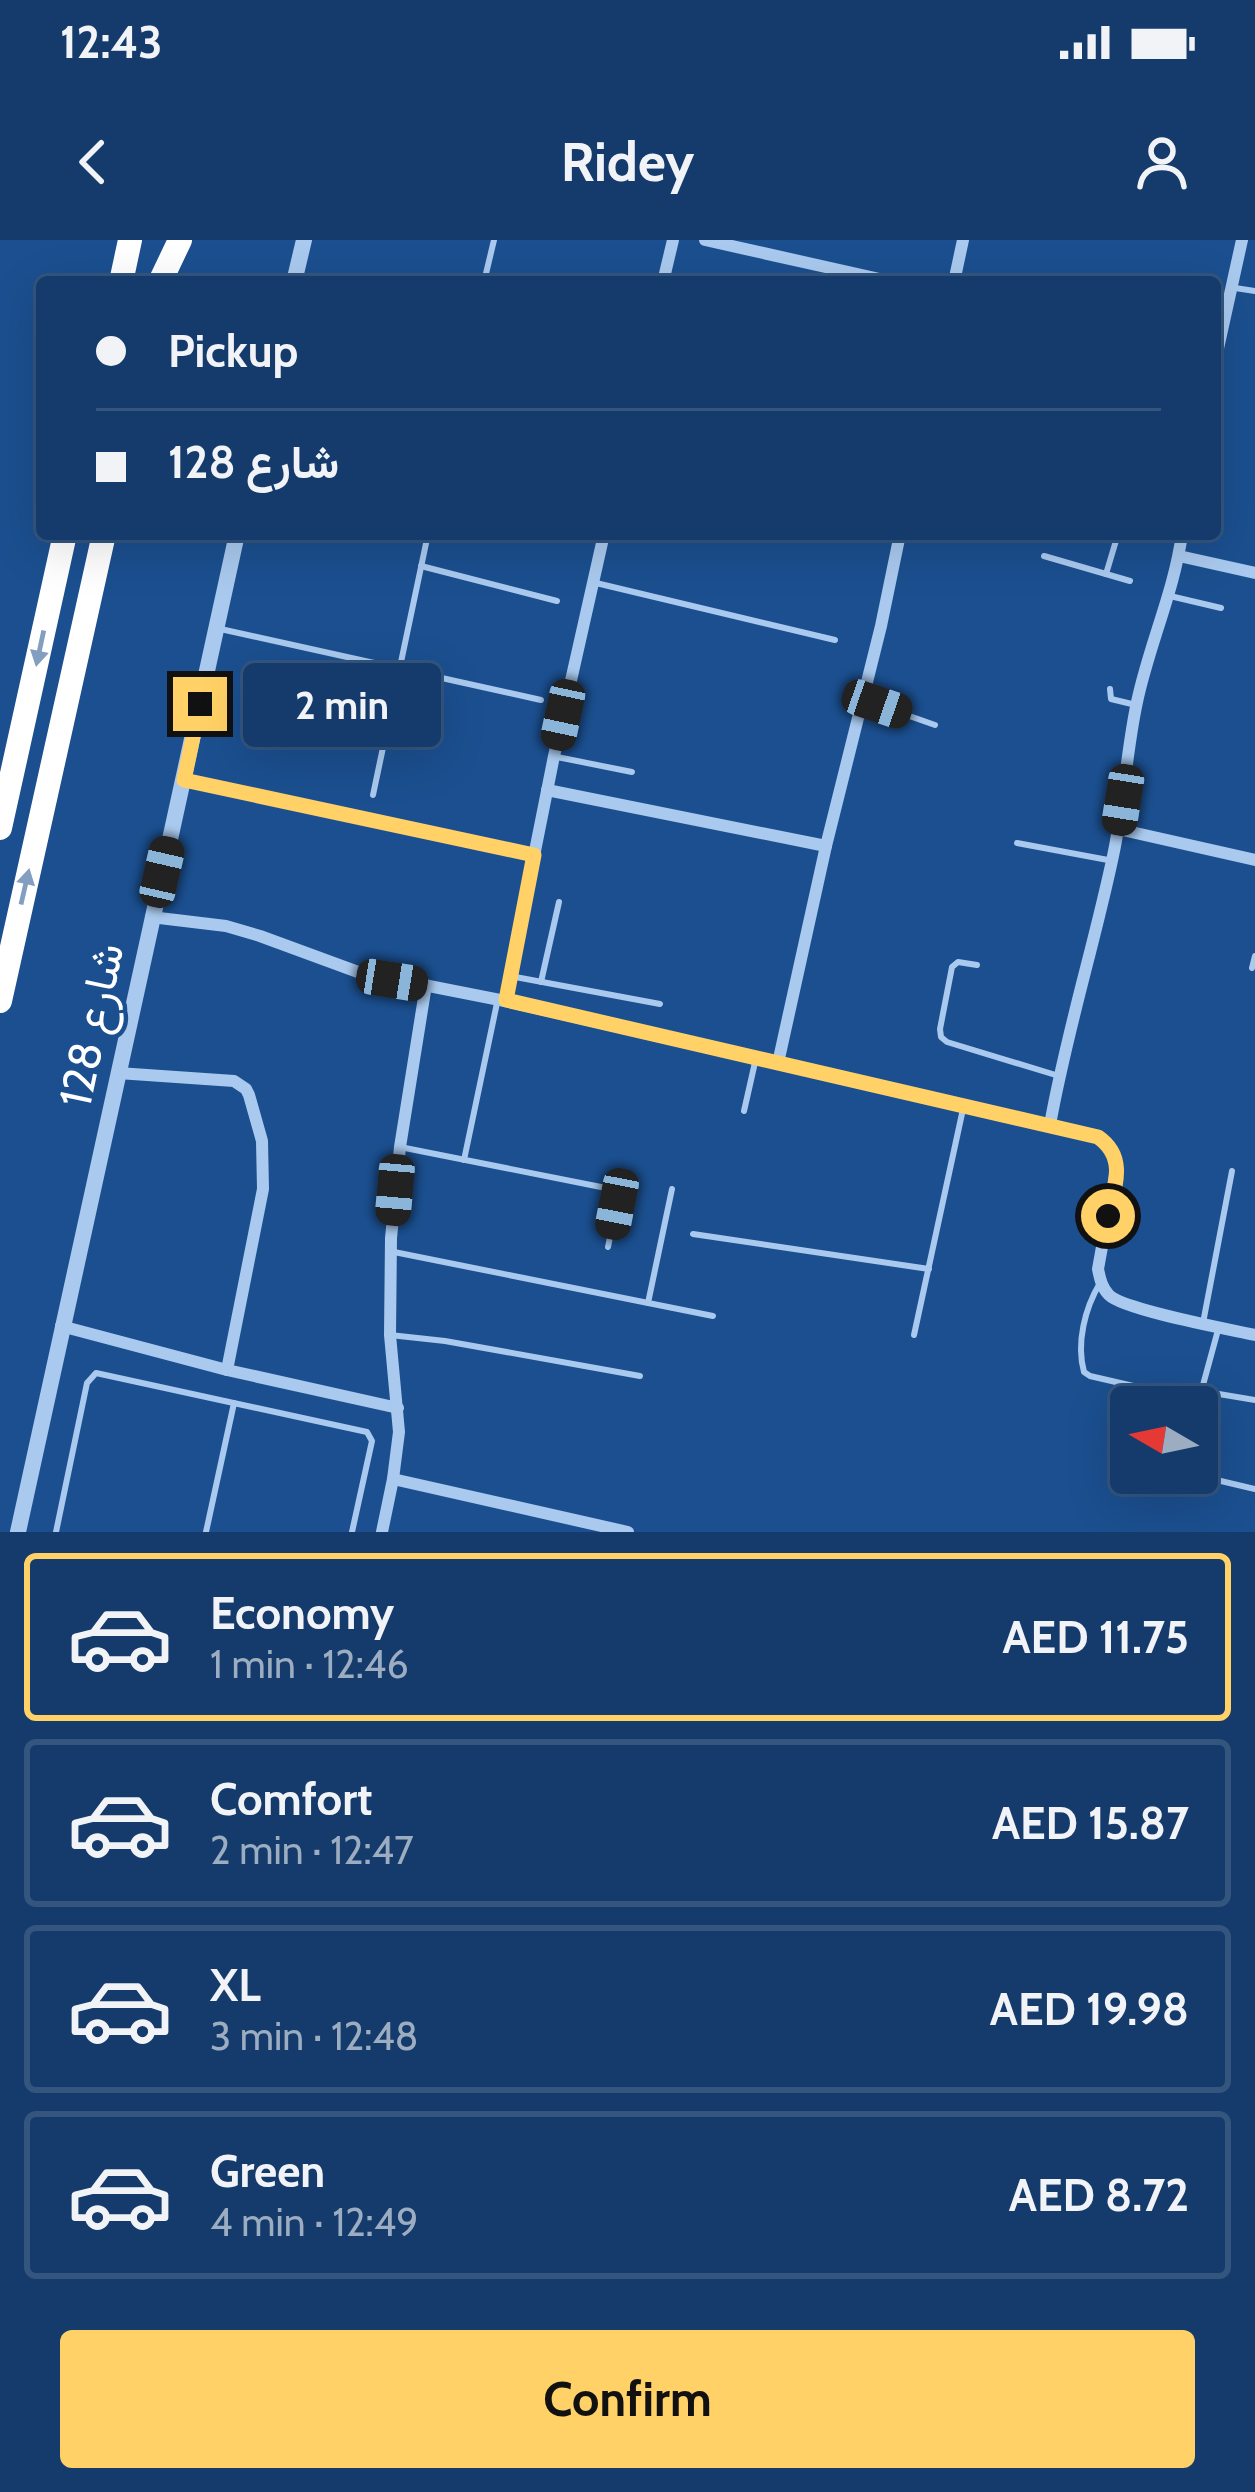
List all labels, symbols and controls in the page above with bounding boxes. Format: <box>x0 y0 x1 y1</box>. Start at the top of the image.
text: 12:43 <box>60 15 163 69</box>
icon: back <box>60 129 126 195</box>
text: Ridey <box>561 129 694 195</box>
icon: person <box>1129 129 1195 195</box>
text: Pickup <box>168 324 298 378</box>
text: شارع 128 <box>168 435 339 489</box>
one-way arrow <box>29 630 48 668</box>
callout: 2 min <box>242 662 440 746</box>
car <box>837 675 917 733</box>
car <box>538 676 588 754</box>
route end <box>173 677 227 731</box>
text: 2 min <box>295 681 389 729</box>
car <box>1100 762 1146 838</box>
car <box>136 833 188 911</box>
one-way arrow <box>17 868 36 906</box>
street label: شارع 128 <box>47 938 139 1113</box>
car <box>354 957 430 1003</box>
car <box>374 1153 416 1227</box>
car <box>592 1165 642 1243</box>
route start <box>1081 1189 1135 1243</box>
north arrow <box>1110 1386 1218 1494</box>
map controls <box>1110 1386 1218 1494</box>
icon: car <box>66 1583 174 1691</box>
text: Economy <box>210 1586 394 1640</box>
text: AED 11.75 <box>1002 1610 1189 1664</box>
text: 1 min · 12:46 <box>210 1640 409 1688</box>
icon: car <box>66 1769 174 1877</box>
text: Comfort <box>210 1772 373 1826</box>
text: AED 15.87 <box>992 1796 1189 1850</box>
text: 2 min · 12:47 <box>210 1826 414 1874</box>
icon: car <box>66 1955 174 2063</box>
text: XL <box>210 1958 261 2012</box>
text: AED 19.98 <box>990 1982 1189 2036</box>
text: 3 min · 12:48 <box>210 2012 418 2060</box>
icon: car <box>66 2141 174 2249</box>
text: Green <box>210 2144 325 2198</box>
text: AED 8.72 <box>1009 2168 1189 2222</box>
text: 4 min · 12:49 <box>210 2198 418 2246</box>
button: Confirm <box>60 2330 1195 2468</box>

